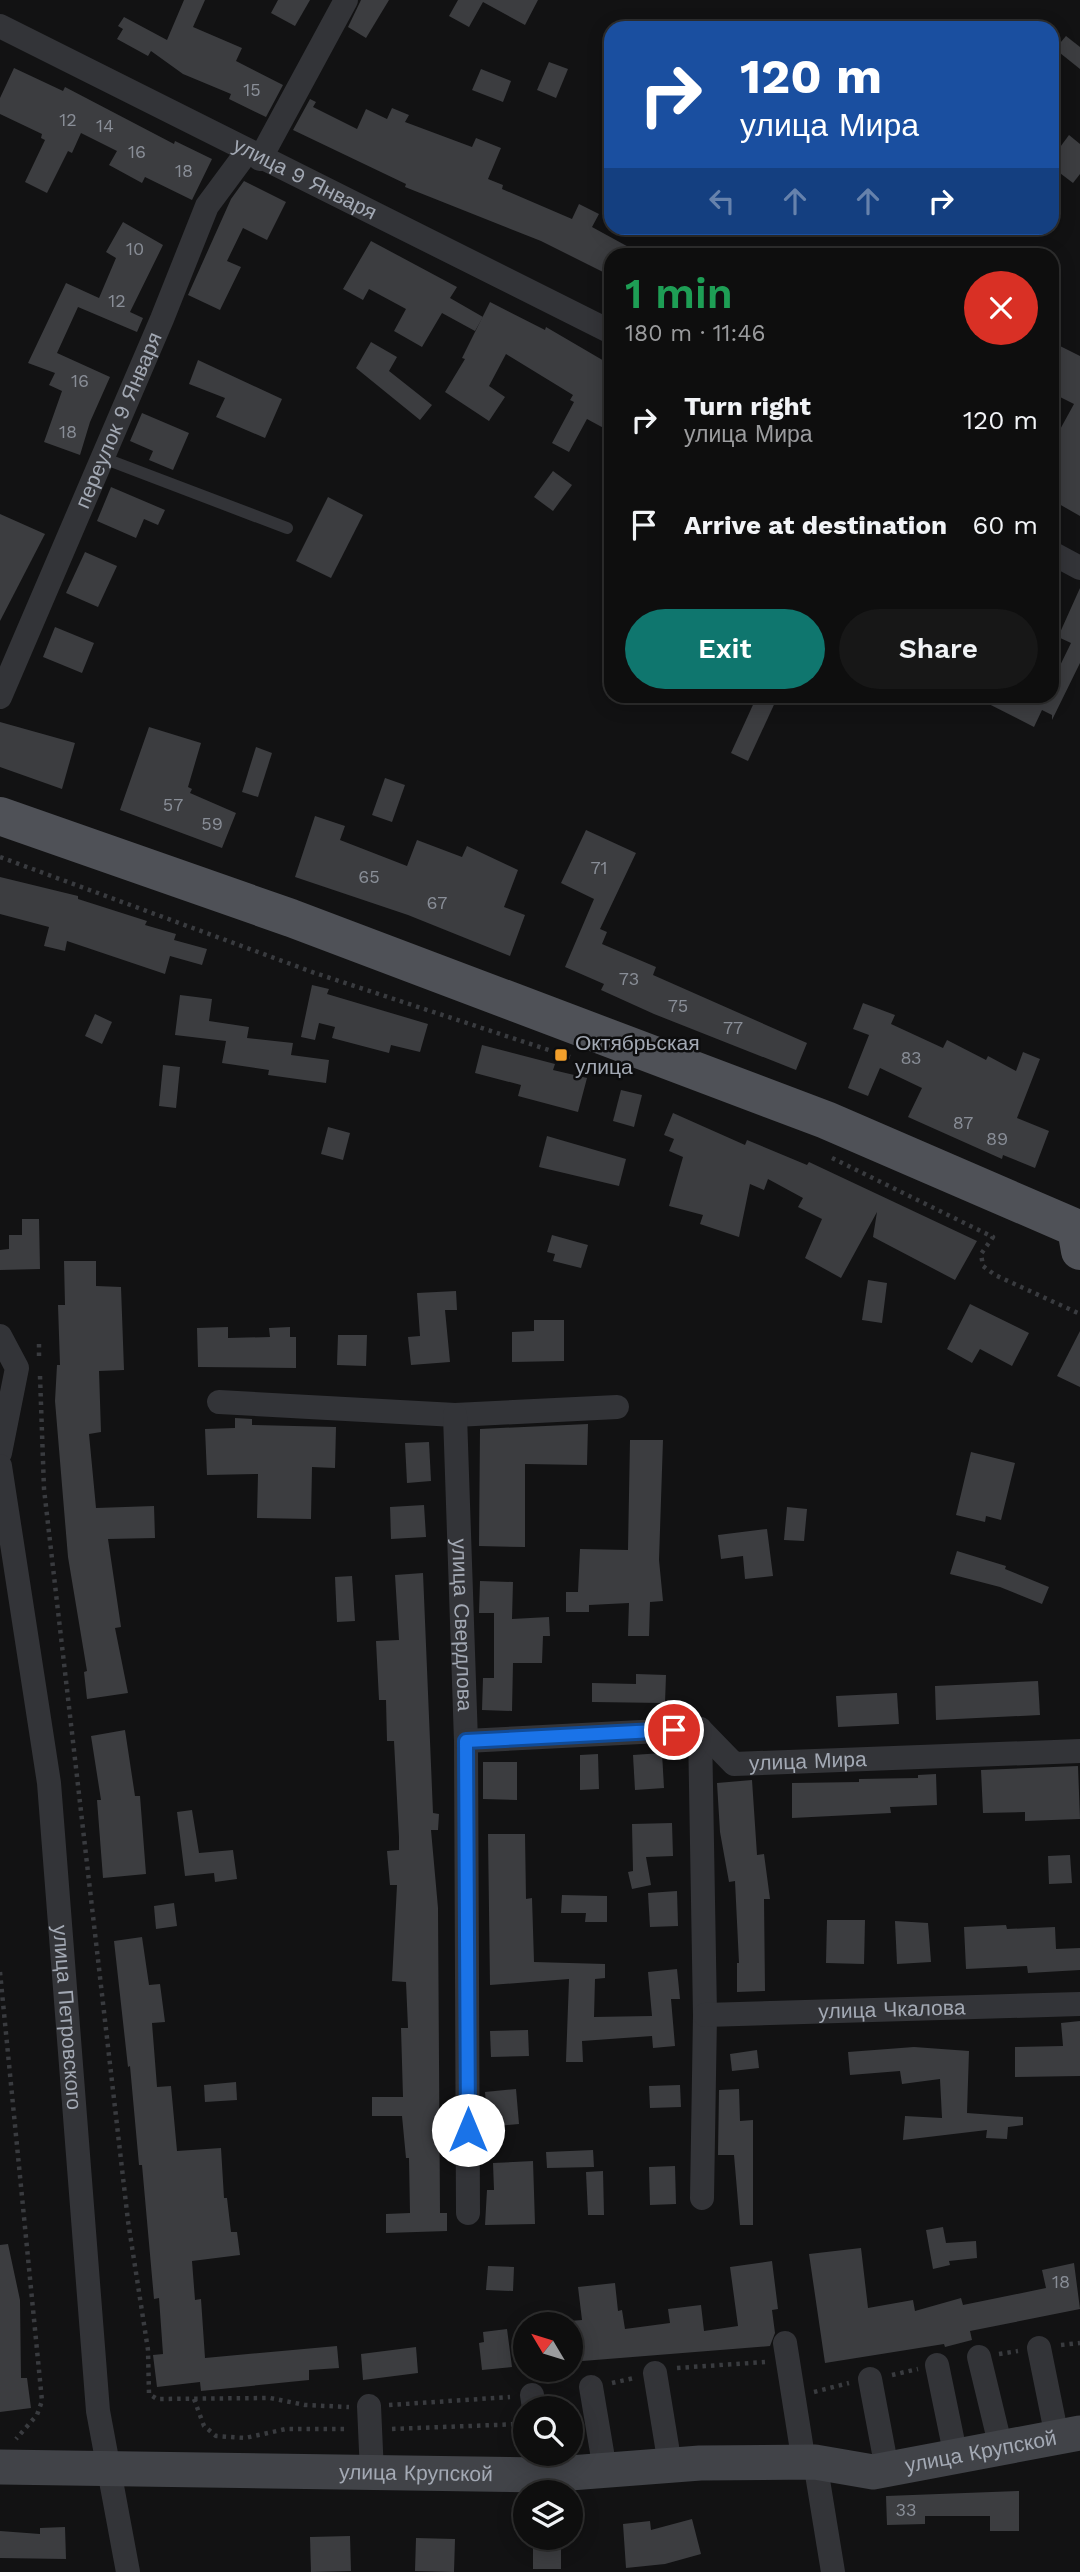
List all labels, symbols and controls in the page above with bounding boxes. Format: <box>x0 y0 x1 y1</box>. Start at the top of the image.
text: 120 m <box>740 47 882 105</box>
icon: right <box>625 49 716 140</box>
house number: 15 <box>243 79 261 100</box>
text: улица Мира <box>740 106 919 144</box>
house number: 12 <box>59 109 77 130</box>
house number: 14 <box>96 115 114 136</box>
street label: улица 9 Января <box>229 132 381 225</box>
house number: 16 <box>128 141 146 162</box>
house number: 18 <box>175 160 193 181</box>
icon: left <box>703 182 741 220</box>
icon: ahead <box>776 182 814 220</box>
icon: ahead <box>849 182 887 220</box>
icon: right <box>922 182 960 220</box>
house number: 10 <box>126 238 144 259</box>
text: 1 min <box>625 269 733 318</box>
button: close <box>964 271 1038 345</box>
house number: 12 <box>108 290 126 311</box>
text: 180 m · 11:46 <box>625 320 765 347</box>
street label: переулок 9 Января <box>69 328 167 512</box>
house number: 16 <box>71 370 89 391</box>
text: Turn right <box>684 391 811 421</box>
icon: right <box>625 401 663 439</box>
text: 120 m <box>963 405 1038 435</box>
house number: 18 <box>59 421 77 442</box>
text: улица Мира <box>684 421 813 448</box>
icon: arrive <box>625 506 663 544</box>
text: Arrive at destination <box>684 510 947 540</box>
text: 60 m <box>972 510 1038 540</box>
button: Exit <box>625 609 825 689</box>
button: Share <box>839 609 1038 689</box>
house number: 57 <box>163 794 183 815</box>
house number: 59 <box>201 813 223 834</box>
house number: 71 <box>590 857 608 878</box>
house number: 65 <box>358 866 380 887</box>
house number: 67 <box>427 892 447 913</box>
house number: 73 <box>619 968 639 989</box>
house number: 75 <box>668 995 688 1016</box>
house number: 77 <box>723 1017 743 1038</box>
place label: Октябрьская улица <box>575 1030 700 1079</box>
marker: Октябрьская улица <box>553 1047 569 1063</box>
house number: 83 <box>900 1047 922 1068</box>
house number: 87 <box>953 1112 973 1133</box>
house number: 89 <box>986 1128 1008 1149</box>
street label: улица Свердлова <box>447 1538 478 1712</box>
pin <box>644 1700 704 1760</box>
icon: arrive <box>655 1711 693 1749</box>
street label: улица Мира <box>749 1746 867 1775</box>
street label: улица Петровского <box>48 1924 87 2111</box>
street label: улица Чкалова <box>818 1994 966 2024</box>
position arrow <box>431 2093 505 2167</box>
house number: 18 <box>1052 2271 1070 2292</box>
north arrow <box>513 2312 583 2382</box>
map controls <box>513 2312 583 2550</box>
button: search <box>513 2396 583 2466</box>
street label: улица Крупской <box>903 2425 1059 2478</box>
street label: улица Крупской <box>339 2459 493 2486</box>
button: layers <box>513 2480 583 2550</box>
house number: 33 <box>896 2499 917 2520</box>

